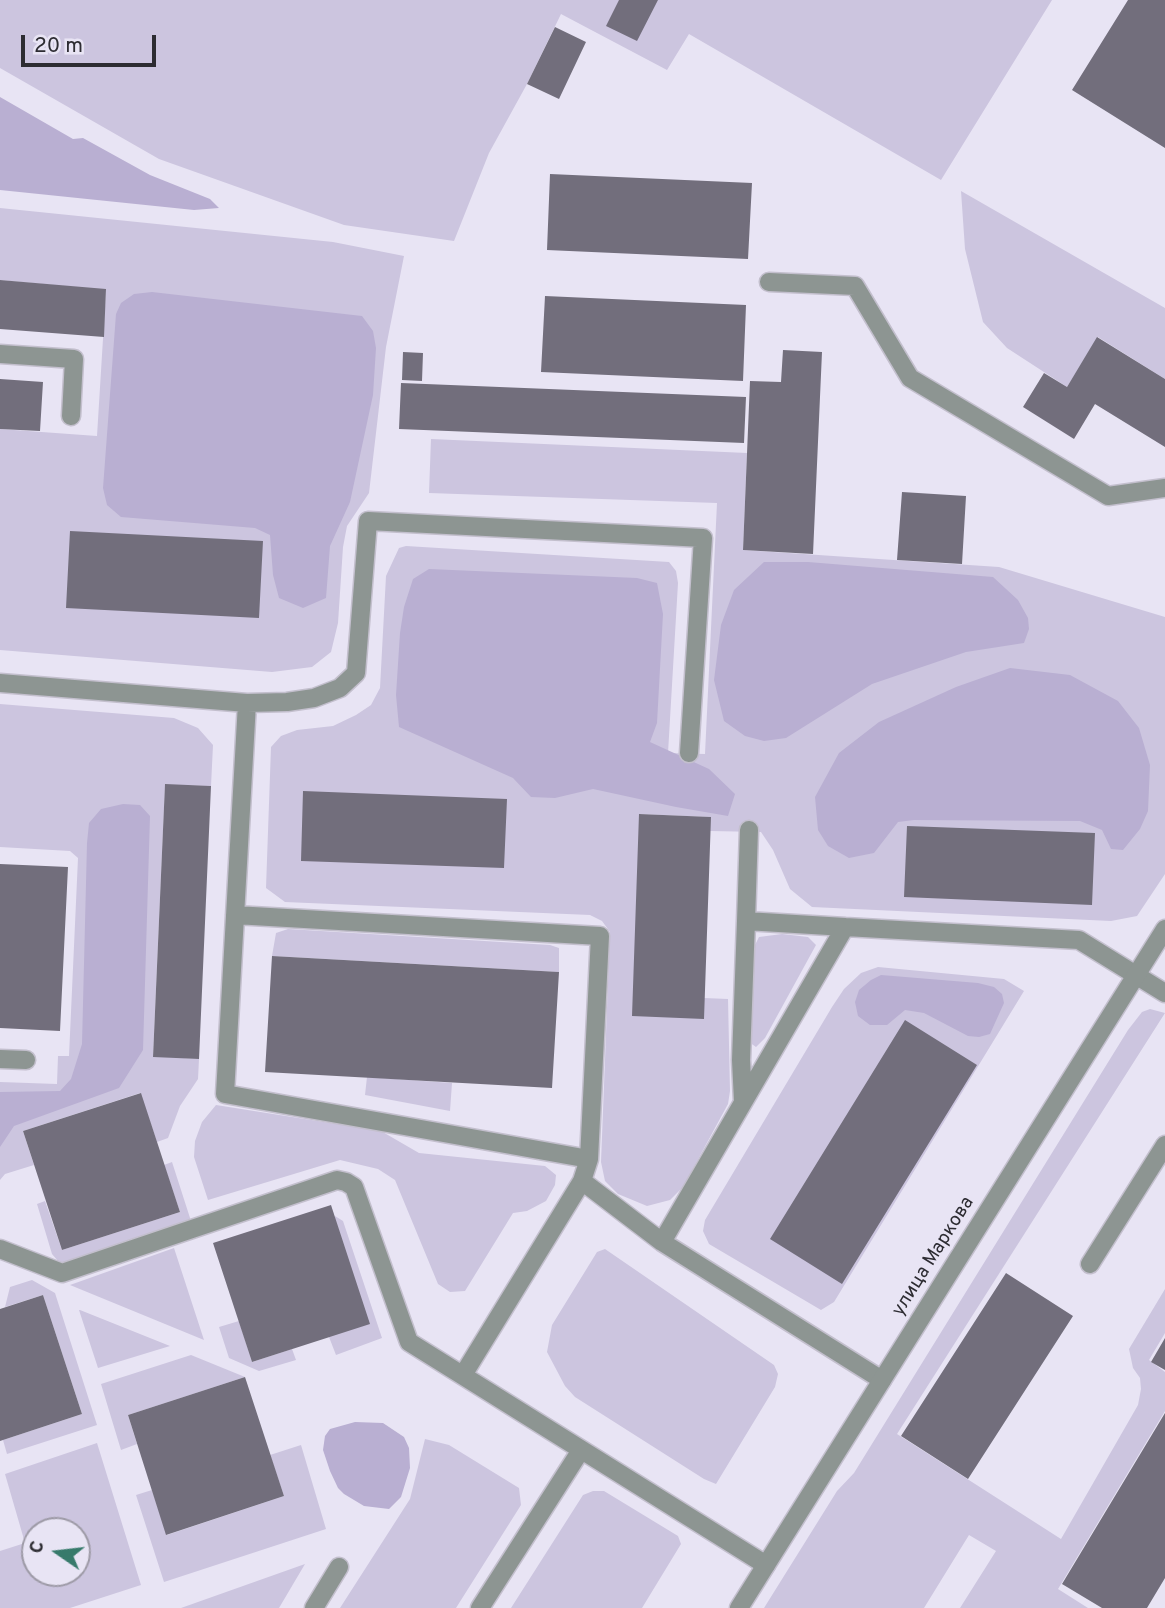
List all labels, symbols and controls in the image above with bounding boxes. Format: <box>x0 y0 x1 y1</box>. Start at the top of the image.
scale bar <box>24 21 159 65</box>
text: 20 m <box>34 33 83 60</box>
street label: улица Маркова <box>888 1193 980 1321</box>
north arrow <box>21 1517 91 1587</box>
text: С <box>24 1539 51 1556</box>

